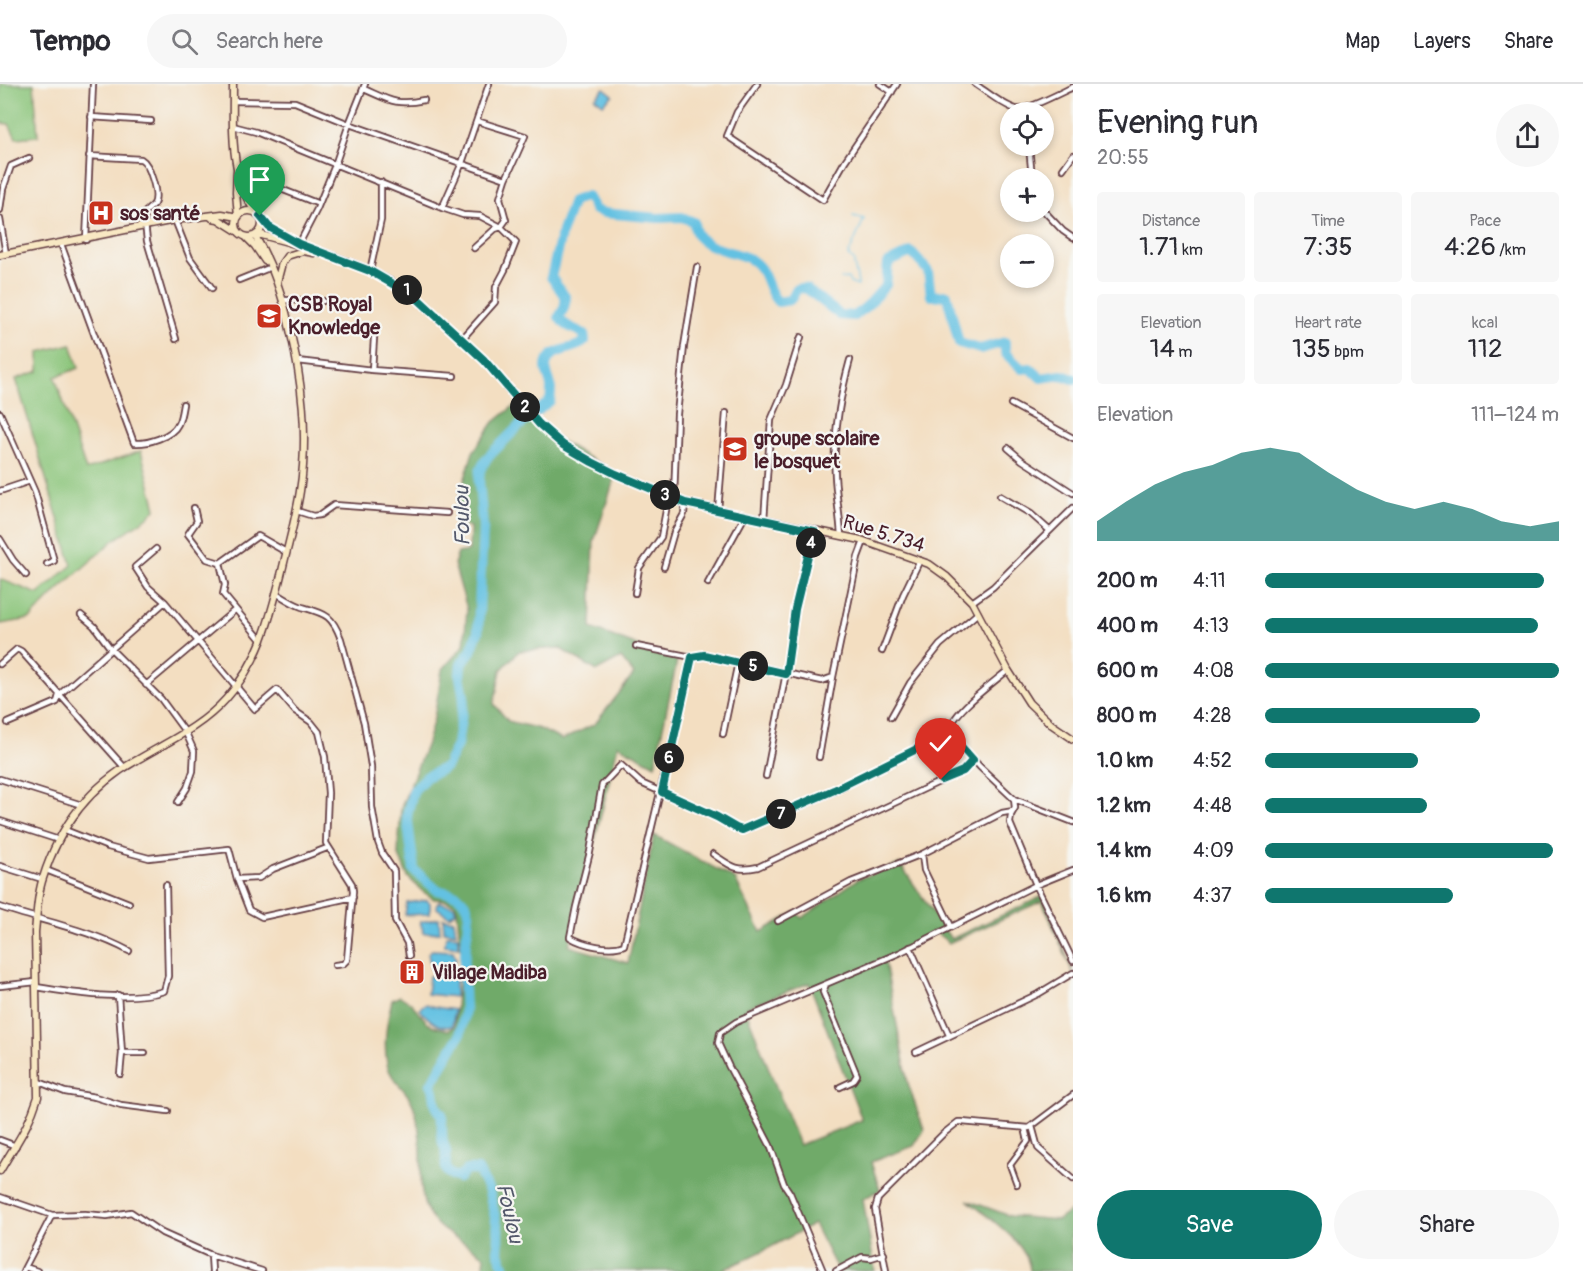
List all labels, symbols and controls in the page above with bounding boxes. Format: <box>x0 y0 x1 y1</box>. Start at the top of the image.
search box <box>147 14 567 68</box>
text: Tempo <box>30 24 111 59</box>
icon: search <box>168 25 201 58</box>
text: Search here <box>216 27 323 55</box>
text: Map <box>1345 28 1380 55</box>
text: Layers <box>1413 28 1471 55</box>
text: Share <box>1504 28 1553 55</box>
map controls <box>1000 102 1054 288</box>
button: locate <box>1000 102 1054 156</box>
text: Evening run <box>1097 102 1258 143</box>
button: share <box>1496 104 1559 167</box>
text: 20:55 <box>1097 145 1149 170</box>
pin <box>234 154 285 216</box>
icon: arrive <box>243 163 276 196</box>
button: + <box>1000 168 1054 222</box>
hospital icon: sos santé <box>86 198 116 228</box>
place label: sos santé <box>120 201 201 226</box>
text: Distance <box>1142 211 1200 231</box>
text: Time <box>1311 211 1345 231</box>
text: Pace <box>1469 211 1501 231</box>
text: 1.71 <box>1139 231 1179 263</box>
text: 7:35 <box>1303 231 1353 263</box>
text: 4:26 <box>1444 231 1496 263</box>
button: − <box>1000 234 1054 288</box>
text: km <box>1179 240 1203 260</box>
text: /km <box>1496 240 1526 260</box>
pin: 1 <box>392 275 422 305</box>
text: 1 <box>404 280 410 300</box>
place label: CSB Royal Knowledge <box>288 292 381 340</box>
school or university icon: CSB Royal Knowledge <box>254 301 284 331</box>
text: Elevation <box>1141 313 1201 333</box>
text: Heart rate <box>1294 313 1362 333</box>
text: kcal <box>1472 313 1498 333</box>
text: 14 <box>1150 333 1175 365</box>
text: 135 <box>1292 333 1331 365</box>
text: 112 <box>1468 333 1502 365</box>
text: m <box>1175 342 1192 362</box>
text: bpm <box>1331 342 1364 362</box>
pin: 2 <box>510 392 540 422</box>
text: 2 <box>521 397 529 417</box>
text: Elevation <box>1097 402 1173 427</box>
text: 111–124 m <box>1471 402 1559 427</box>
place label: groupe scolaire le bosquet <box>754 426 880 474</box>
school or university icon: groupe scolaire le bosquet <box>720 434 750 464</box>
pin: 3 <box>650 480 680 510</box>
water label: Foulou <box>448 484 477 546</box>
text: 3 <box>661 485 669 505</box>
street label: Rue 5.734 <box>840 509 928 558</box>
pin: 4 <box>796 528 826 558</box>
text: 4 <box>806 533 816 553</box>
text: 200 m <box>1097 568 1158 593</box>
text: 4:11 <box>1193 568 1226 593</box>
text: 400 m <box>1097 613 1158 638</box>
text: 4:13 <box>1193 613 1229 638</box>
pin: 5 <box>738 651 768 681</box>
text: 5 <box>749 656 757 676</box>
text: 600 m <box>1097 658 1158 683</box>
text: 4:08 <box>1193 658 1234 683</box>
text: 800 m <box>1097 703 1157 728</box>
text: 4:28 <box>1193 703 1231 728</box>
pin <box>915 718 966 780</box>
icon: check <box>924 727 957 760</box>
pin: 6 <box>654 743 684 773</box>
text: 6 <box>664 748 674 768</box>
text: 1.0 km <box>1097 748 1153 773</box>
text: 4:52 <box>1193 748 1232 773</box>
text: 1.2 km <box>1097 793 1151 818</box>
text: 4:48 <box>1193 793 1232 818</box>
pin: 7 <box>766 799 796 829</box>
text: 7 <box>777 804 785 824</box>
text: 1.4 km <box>1097 838 1151 863</box>
text: 4:09 <box>1193 838 1234 863</box>
text: 1.6 km <box>1097 883 1151 908</box>
text: 4:37 <box>1193 883 1232 908</box>
building icon: Village Madiba <box>397 957 427 987</box>
place label: Village Madiba <box>432 960 547 985</box>
water label: Foulou <box>490 1181 530 1247</box>
button: Save <box>1097 1190 1322 1259</box>
button: Share <box>1334 1190 1559 1259</box>

